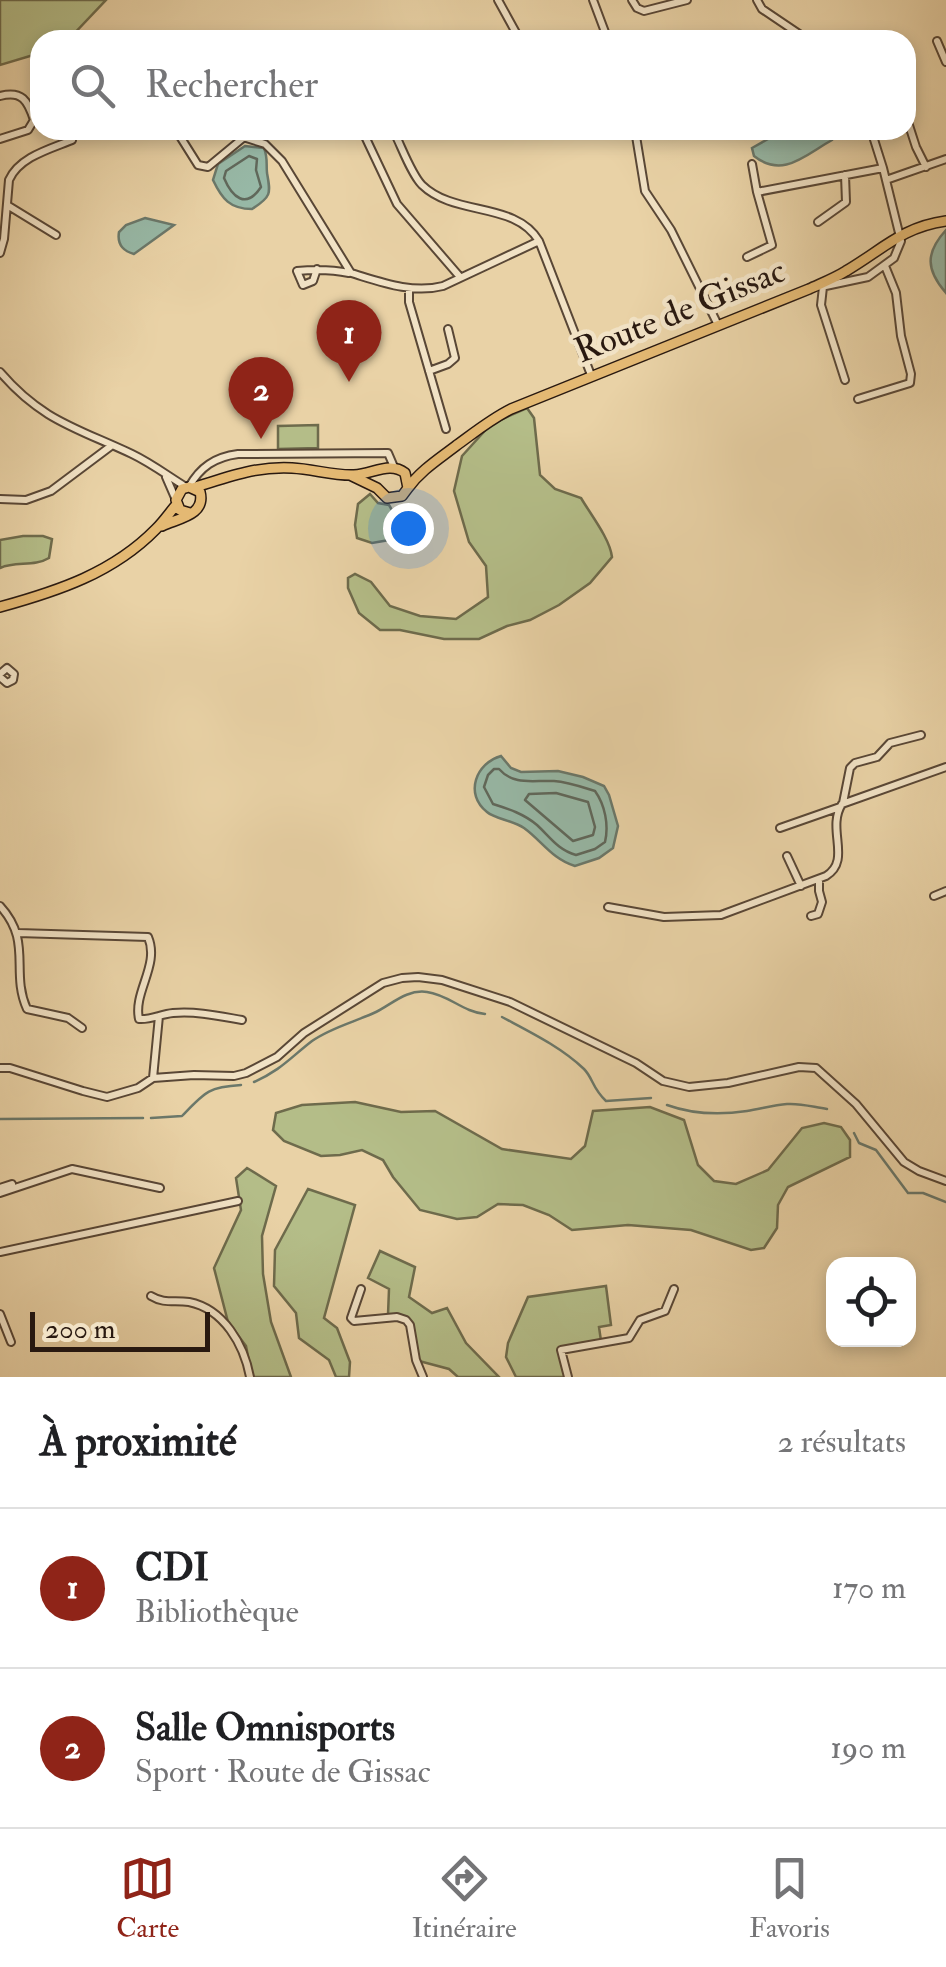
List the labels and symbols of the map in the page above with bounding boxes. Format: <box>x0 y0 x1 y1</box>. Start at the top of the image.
street label: Route de Gissac <box>568 249 792 373</box>
pin: 1 <box>316 300 382 382</box>
pin: 2 <box>228 356 294 439</box>
your location <box>383 503 434 554</box>
scale bar <box>30 1307 210 1352</box>

